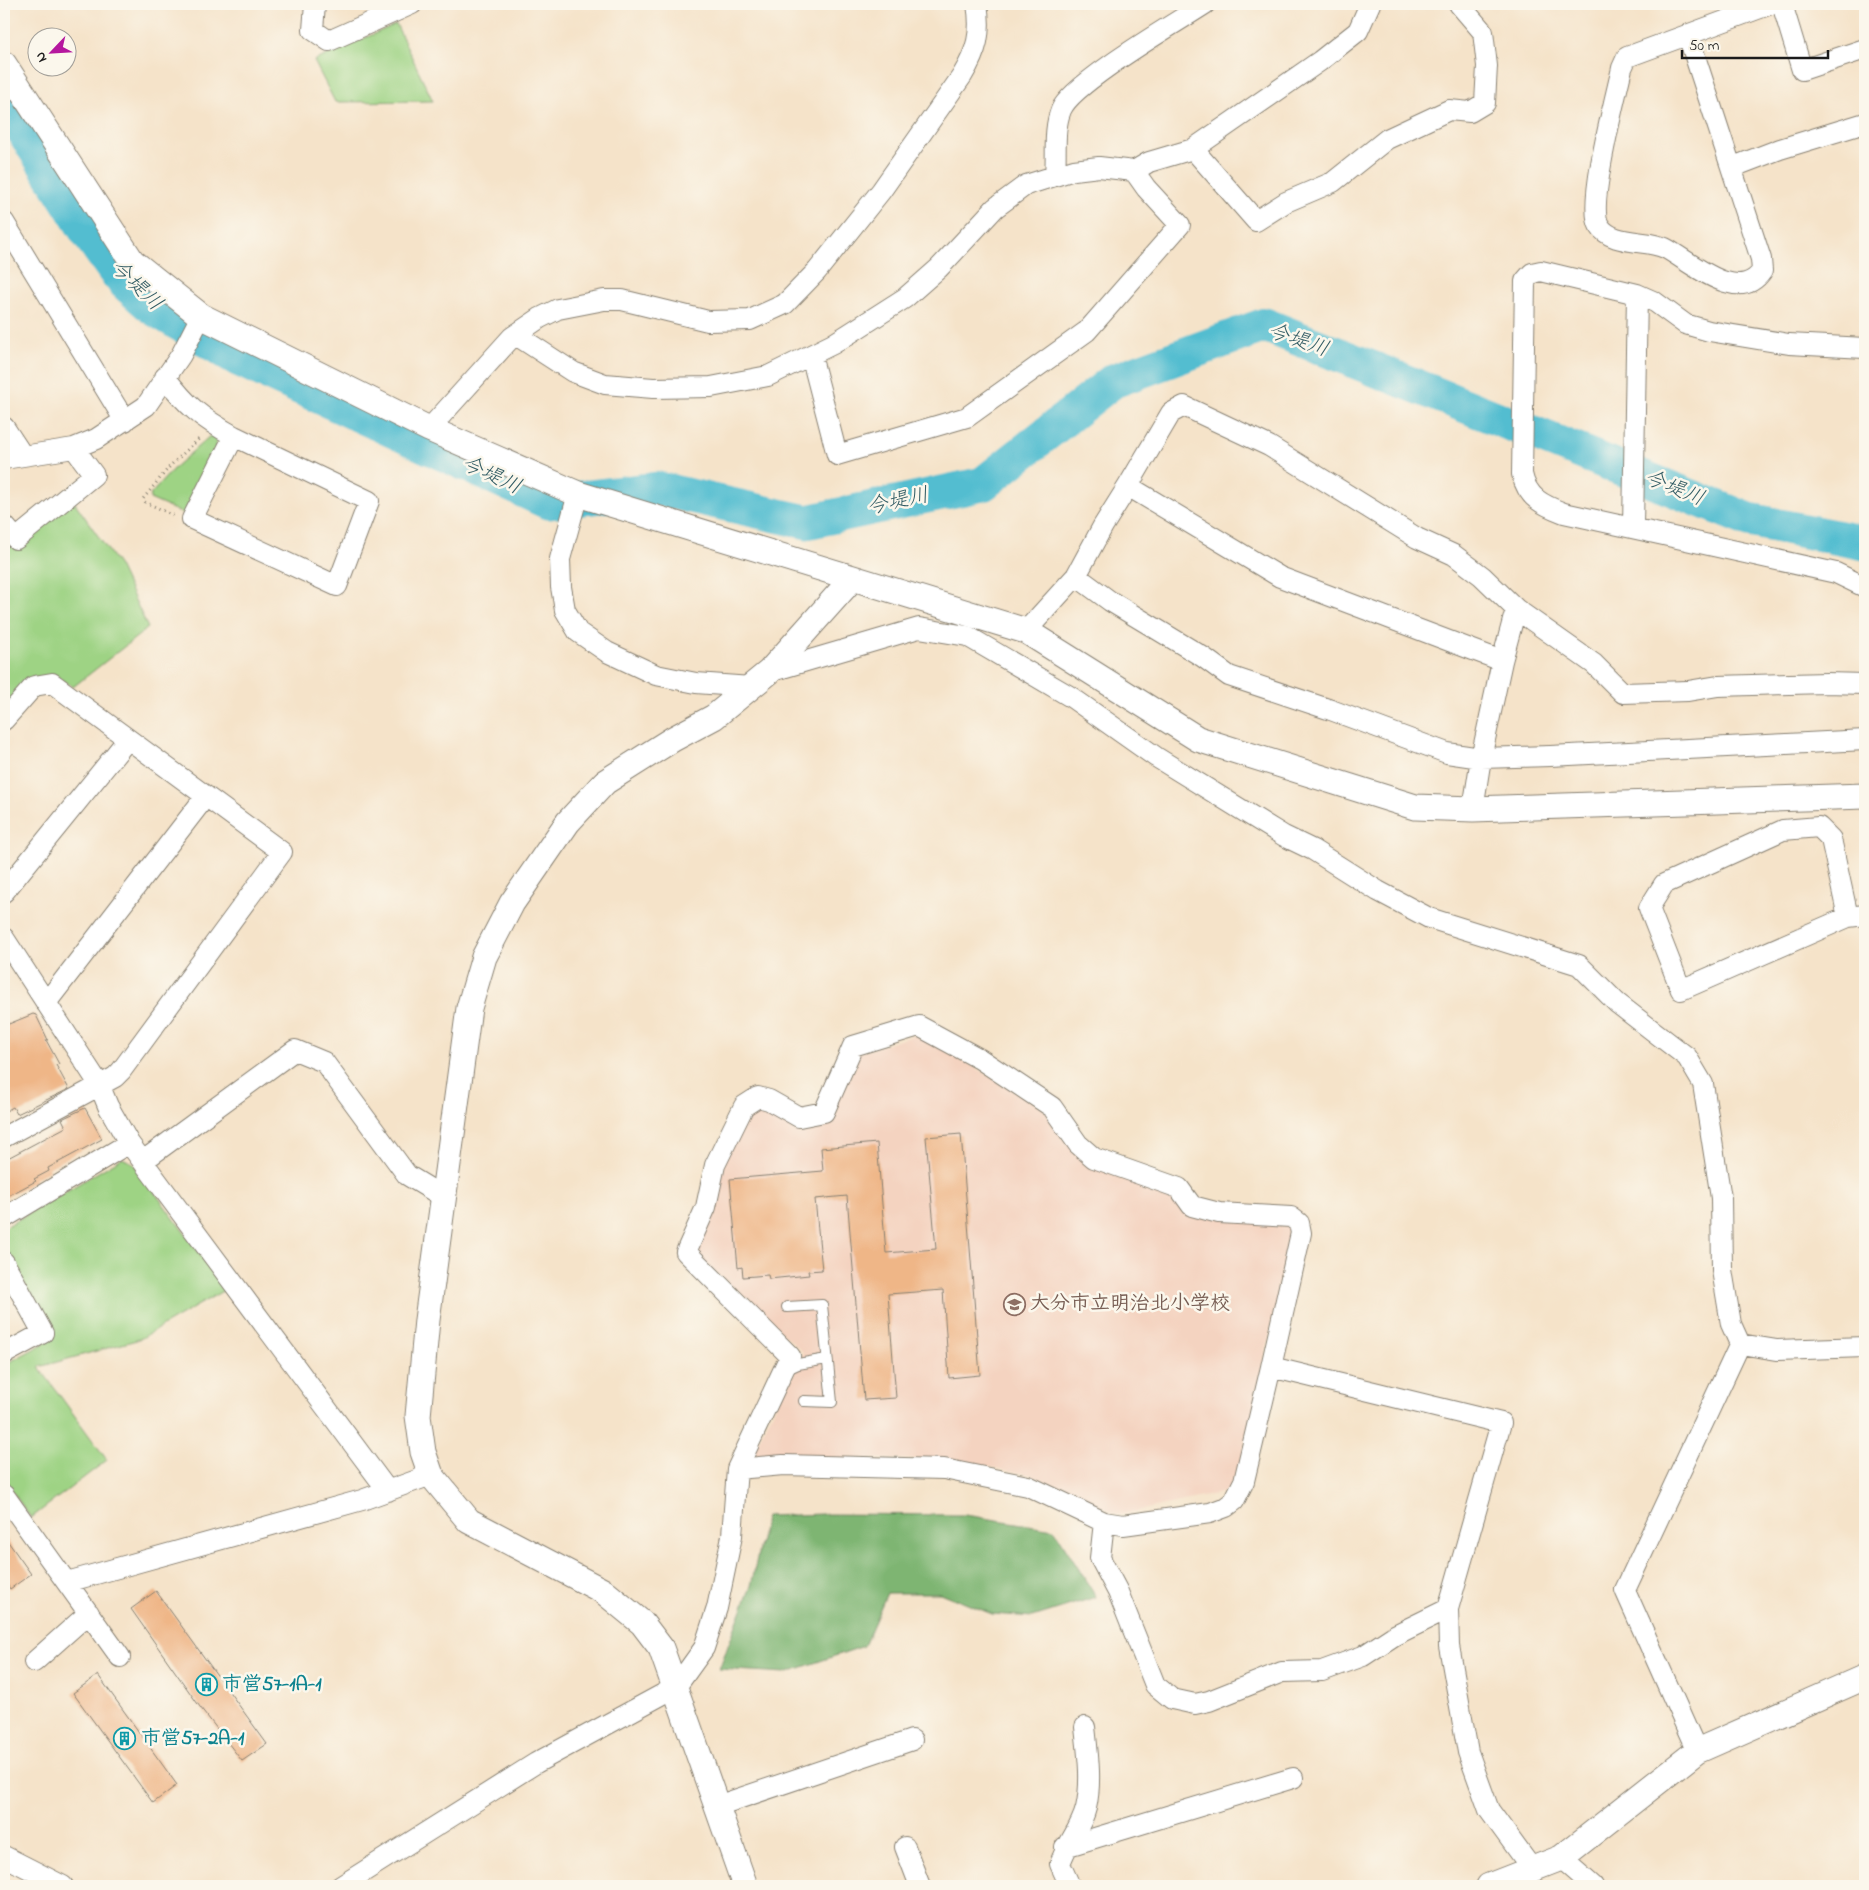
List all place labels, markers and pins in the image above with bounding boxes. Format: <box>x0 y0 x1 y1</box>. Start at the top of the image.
place label: 大分市立明治北小学校 <box>1030 1290 1230 1319</box>
school or university icon: 大分市立明治北小学校 <box>1002 1292 1026 1316</box>
place label: 市営57-1A-1 <box>222 1671 322 1700</box>
building icon: 市営57-1A-1 <box>194 1673 218 1697</box>
place label: 市営57-2A-1 <box>141 1725 245 1754</box>
building icon: 市営57-2A-1 <box>113 1727 137 1751</box>

